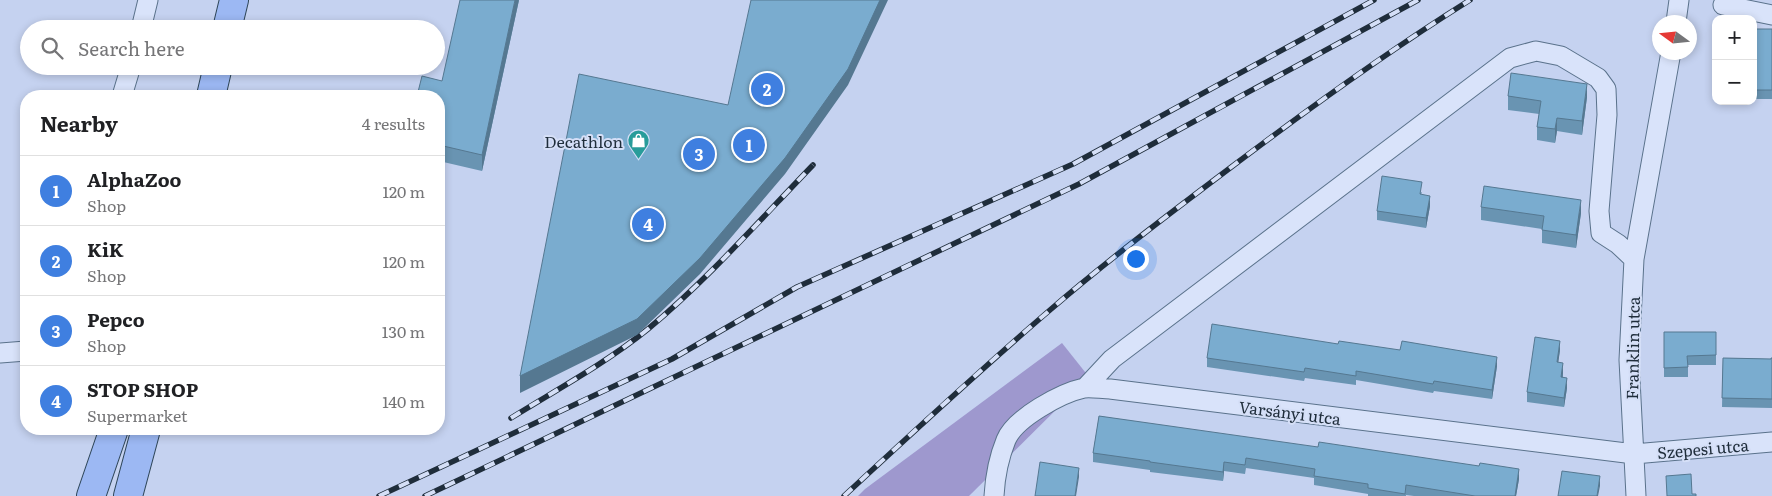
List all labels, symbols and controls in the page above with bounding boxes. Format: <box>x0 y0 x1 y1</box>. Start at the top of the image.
north arrow <box>1652 15 1697 60</box>
map controls <box>1712 15 1757 105</box>
button: + <box>1712 15 1757 60</box>
search box <box>20 20 445 75</box>
icon: search <box>38 34 66 62</box>
text: Search here <box>78 34 185 62</box>
button: − <box>1712 60 1757 105</box>
pin: 2 <box>751 70 783 108</box>
text: Nearby <box>40 107 118 138</box>
text: 4 results <box>362 111 425 135</box>
pin: 1 <box>733 126 765 164</box>
place label: Decathlon <box>544 129 623 153</box>
shop icon: Decathlon <box>627 129 651 160</box>
pin: 3 <box>683 135 715 173</box>
text: AlphaZoo <box>87 165 181 193</box>
text: 1 <box>53 179 59 203</box>
text: 120 m <box>382 179 425 203</box>
text: Shop <box>87 193 126 217</box>
pin: 4 <box>632 205 664 243</box>
text: KiK <box>87 235 124 263</box>
your location <box>1123 246 1149 272</box>
text: 2 <box>52 249 60 273</box>
text: 120 m <box>382 249 425 273</box>
text: Shop <box>87 263 126 287</box>
street label: Franklin utca <box>1619 296 1645 400</box>
text: Pepco <box>87 305 145 333</box>
text: 3 <box>52 319 60 343</box>
text: 130 m <box>382 319 425 343</box>
text: Shop <box>87 333 126 357</box>
text: STOP SHOP <box>87 375 198 403</box>
text: 4 <box>51 389 61 413</box>
text: 140 m <box>382 389 425 413</box>
street label: Varsányi utca <box>1238 394 1343 430</box>
text: Supermarket <box>87 403 187 427</box>
street label: Szepesi utca <box>1656 432 1750 464</box>

